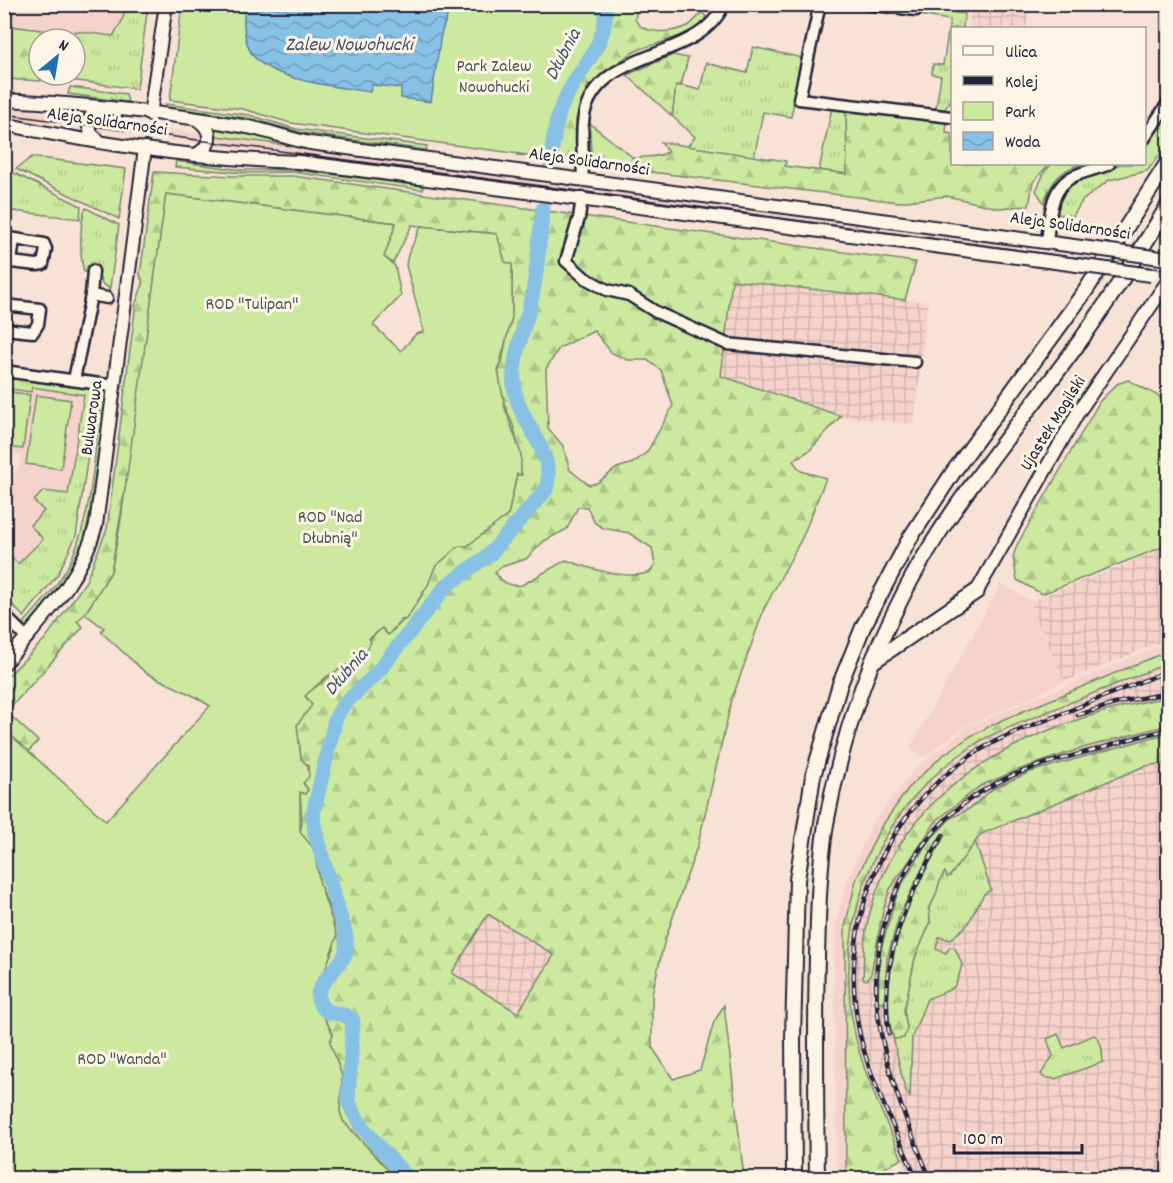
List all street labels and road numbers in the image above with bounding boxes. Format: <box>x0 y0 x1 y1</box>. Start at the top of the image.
street label: Aleja Solidarności <box>45 102 169 144</box>
street label: Aleja Solidarności <box>527 142 651 184</box>
street label: Aleja Solidarności <box>1008 206 1132 248</box>
street label: Ujastek Mogilski <box>1015 372 1093 476</box>
street label: Bulwarowa <box>75 378 111 457</box>

